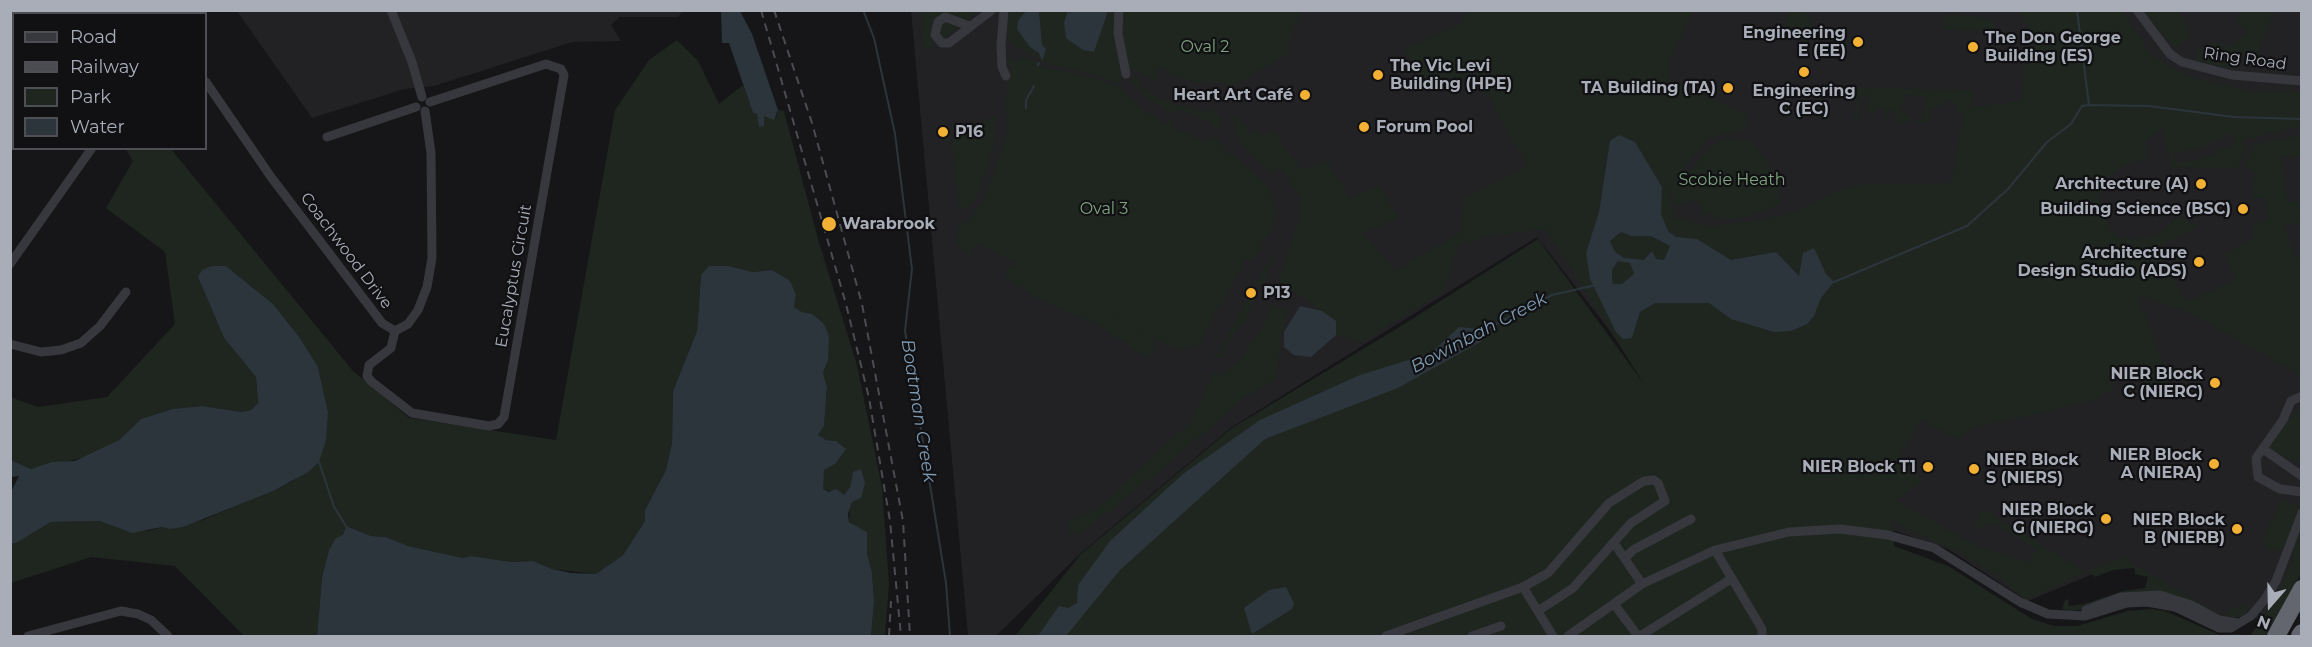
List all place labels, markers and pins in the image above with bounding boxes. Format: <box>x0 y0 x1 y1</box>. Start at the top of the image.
place label: Engineering E (EE) <box>1743 23 1846 61</box>
place label: The Don George Building (ES) <box>1985 28 2121 66</box>
marker: Engineering E (EE) <box>1851 35 1865 49</box>
marker: The Don George Building (ES) <box>1966 40 1980 54</box>
place label: The Vic Levi Building (HPE) <box>1390 56 1512 94</box>
marker: Engineering C (EC) <box>1797 65 1811 79</box>
marker: The Vic Levi Building (HPE) <box>1371 68 1385 82</box>
place label: TA Building (TA) <box>1581 78 1716 98</box>
marker: TA Building (TA) <box>1721 81 1735 95</box>
place label: Engineering C (EC) <box>1752 81 1856 119</box>
place label: Heart Art Café <box>1173 85 1293 105</box>
marker: Heart Art Café <box>1298 88 1312 102</box>
place label: Forum Pool <box>1376 117 1473 137</box>
marker: Forum Pool <box>1357 120 1371 134</box>
place label: P16 <box>955 122 983 142</box>
marker: P16 <box>936 125 950 139</box>
place label: Architecture (A) <box>2055 174 2189 194</box>
marker: Architecture (A) <box>2194 177 2208 191</box>
place label: Building Science (BSC) <box>2040 199 2231 219</box>
marker: Building Science (BSC) <box>2236 202 2250 216</box>
place label: Warabrook <box>842 214 935 234</box>
marker: Warabrook <box>820 215 838 233</box>
place label: Architecture Design Studio (ADS) <box>2017 243 2187 281</box>
marker: Architecture Design Studio (ADS) <box>2192 255 2206 269</box>
place label: P13 <box>1263 283 1290 303</box>
marker: P13 <box>1244 286 1258 300</box>
place label: NIER Block C (NIERC) <box>2110 364 2203 402</box>
marker: NIER Block C (NIERC) <box>2208 376 2222 390</box>
place label: NIER Block A (NIERA) <box>2109 445 2202 483</box>
place label: NIER Block S (NIERS) <box>1986 450 2079 488</box>
place label: NIER Block T1 <box>1802 457 1916 477</box>
marker: NIER Block A (NIERA) <box>2207 457 2221 471</box>
marker: NIER Block T1 <box>1921 460 1935 474</box>
marker: NIER Block S (NIERS) <box>1967 462 1981 476</box>
place label: NIER Block G (NIERG) <box>2001 500 2094 538</box>
place label: NIER Block B (NIERB) <box>2132 510 2225 548</box>
marker: NIER Block G (NIERG) <box>2099 512 2113 526</box>
marker: NIER Block B (NIERB) <box>2230 522 2244 536</box>

